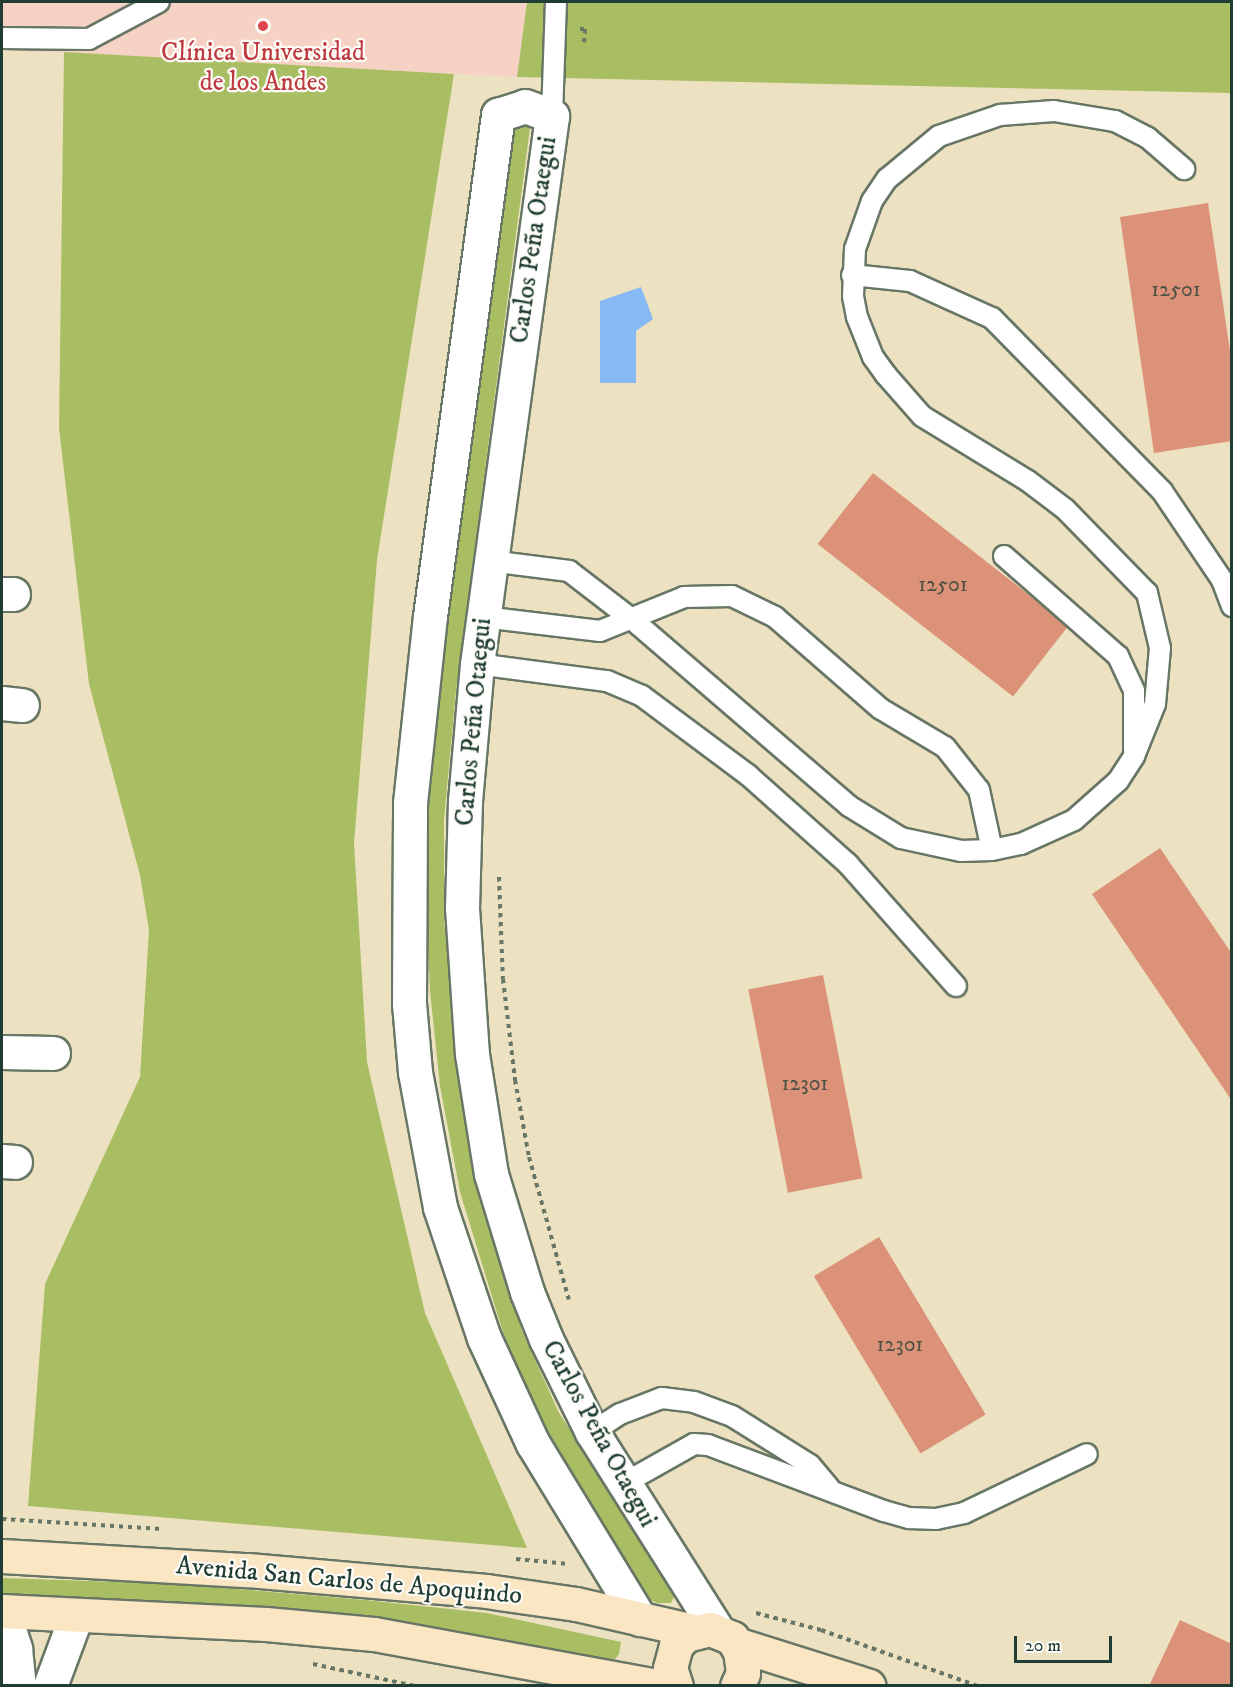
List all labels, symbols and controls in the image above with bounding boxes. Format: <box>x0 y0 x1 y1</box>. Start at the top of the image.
marker: Clínica Universidad de los Andes <box>254 17 272 35</box>
place label: Clínica Universidad de los Andes <box>161 37 365 98</box>
street label: Carlos Peña Otaegui <box>504 135 564 345</box>
house number: 12501 <box>1151 277 1201 303</box>
house number: 12501 <box>918 572 968 598</box>
street label: Carlos Peña Otaegui <box>449 617 499 827</box>
house number: 12301 <box>782 1071 828 1097</box>
house number: 12301 <box>877 1332 923 1358</box>
street label: Carlos Peña Otaegui <box>535 1335 663 1533</box>
street label: Avenida San Carlos de Apoquindo <box>175 1550 523 1612</box>
scale bar <box>1017 1624 1114 1662</box>
text: 20 m <box>1025 1635 1061 1657</box>

